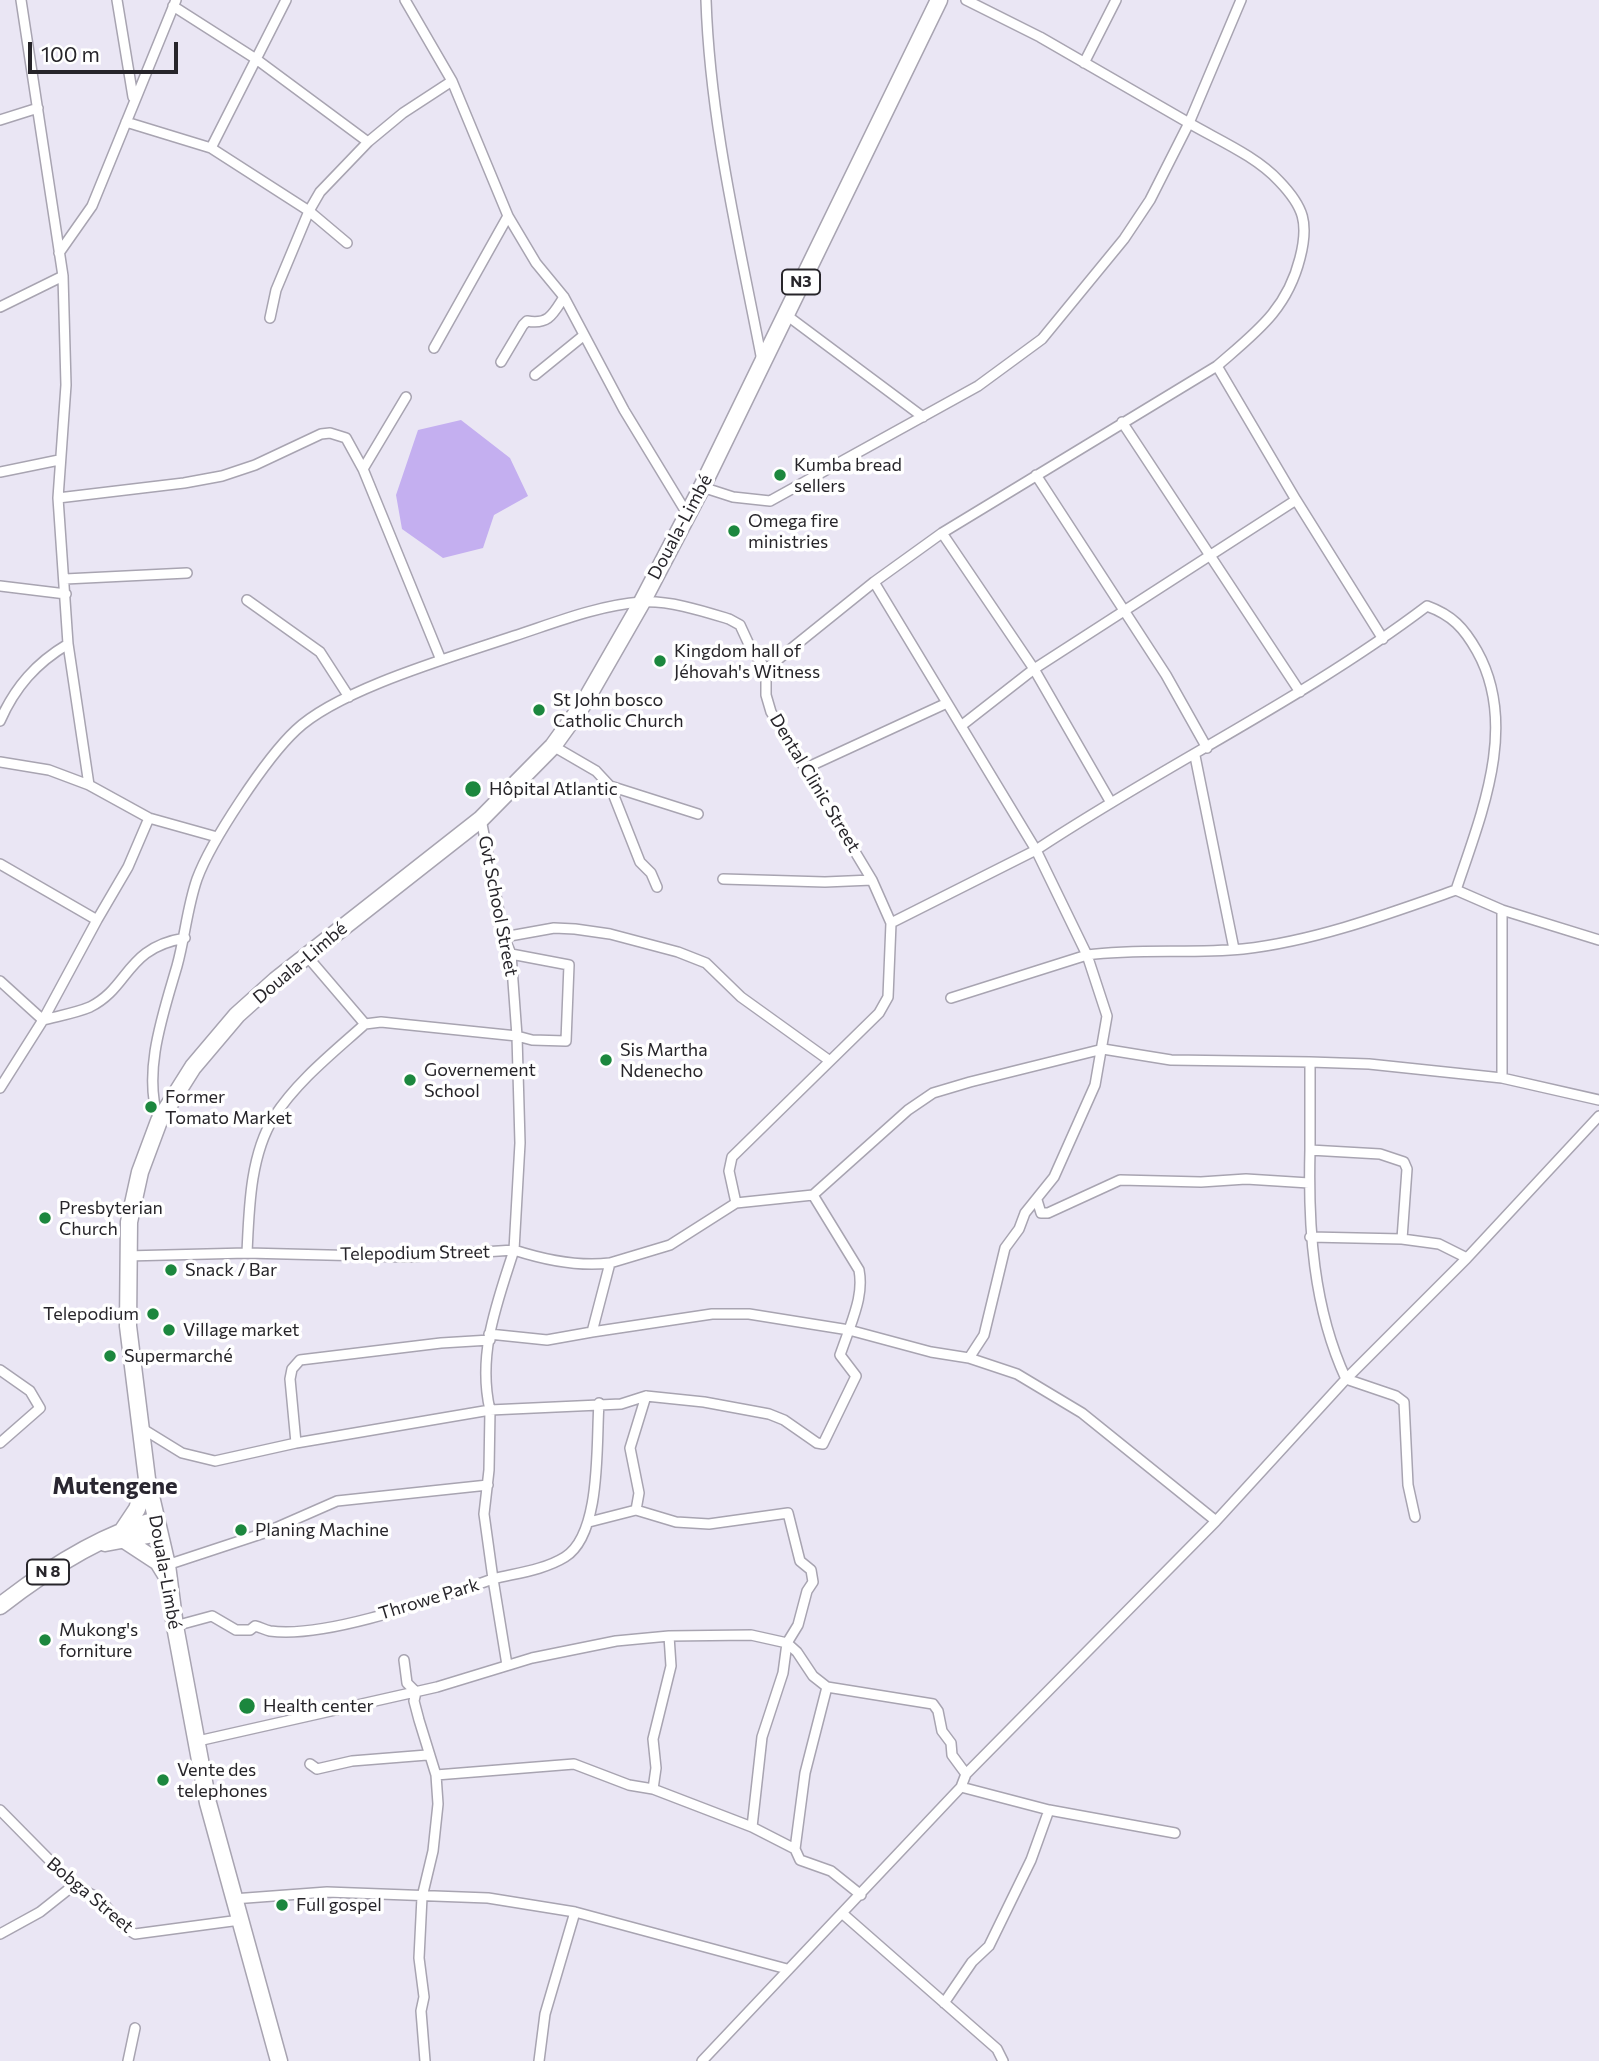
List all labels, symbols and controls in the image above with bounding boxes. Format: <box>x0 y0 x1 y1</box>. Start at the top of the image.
scale bar <box>32 28 182 72</box>
text: 100 m <box>41 41 100 66</box>
road number: N3 <box>782 270 820 294</box>
place label: Kumba bread sellers <box>794 454 902 496</box>
marker: Kumba bread sellers <box>772 467 788 483</box>
street label: Douala-Limbé <box>643 471 717 583</box>
place label: Omega fire ministries <box>748 510 839 552</box>
marker: Omega fire ministries <box>726 523 742 539</box>
place label: Kingdom hall of Jéhovah's Witness <box>674 640 820 682</box>
marker: Kingdom hall of Jéhovah's Witness <box>652 653 668 669</box>
place label: St John bosco Catholic Church <box>553 689 684 732</box>
marker: St John bosco Catholic Church <box>531 702 547 718</box>
street label: Dental Clinic Street <box>765 710 865 856</box>
place label: Hôpital Atlantic <box>489 778 618 800</box>
marker: Hôpital Atlantic <box>463 779 483 799</box>
street label: Gvt School Street <box>474 834 522 978</box>
street label: Douala-Limbé <box>249 917 351 1009</box>
place label: Sis Martha Ndenecho <box>620 1039 708 1082</box>
marker: Sis Martha Ndenecho <box>598 1052 614 1068</box>
place label: Governement School <box>424 1059 536 1102</box>
marker: Governement School <box>402 1072 418 1088</box>
place label: Former Tomato Market <box>165 1086 292 1128</box>
marker: Former Tomato Market <box>143 1099 159 1115</box>
place label: Presbyterian Church <box>59 1197 163 1240</box>
marker: Presbyterian Church <box>37 1210 53 1226</box>
street label: Telepodium Street <box>340 1241 490 1265</box>
place label: Snack / Bar <box>185 1259 277 1281</box>
marker: Snack / Bar <box>163 1262 179 1278</box>
place label: Telepodium <box>43 1303 139 1325</box>
marker: Telepodium <box>145 1306 161 1322</box>
place label: Village market <box>183 1319 299 1341</box>
marker: Village market <box>161 1322 177 1338</box>
place label: Supermarché <box>124 1345 233 1367</box>
marker: Supermarché <box>102 1348 118 1364</box>
district label: Mutengene <box>52 1472 178 1500</box>
street label: Douala-Limbé <box>144 1513 186 1631</box>
place label: Planing Machine <box>255 1519 389 1541</box>
marker: Planing Machine <box>233 1522 249 1538</box>
road number: N 8 <box>27 1560 69 1584</box>
street label: Throwe Park <box>376 1573 482 1625</box>
place label: Mukong's forniture <box>59 1619 138 1662</box>
marker: Mukong's forniture <box>37 1632 53 1648</box>
place label: Health center <box>263 1695 374 1717</box>
marker: Health center <box>237 1696 257 1716</box>
place label: Vente des telephones <box>177 1759 268 1802</box>
marker: Vente des telephones <box>155 1772 171 1788</box>
street label: Bobga Street <box>42 1853 138 1937</box>
place label: Full gospel <box>296 1894 382 1916</box>
marker: Full gospel <box>274 1897 290 1913</box>

